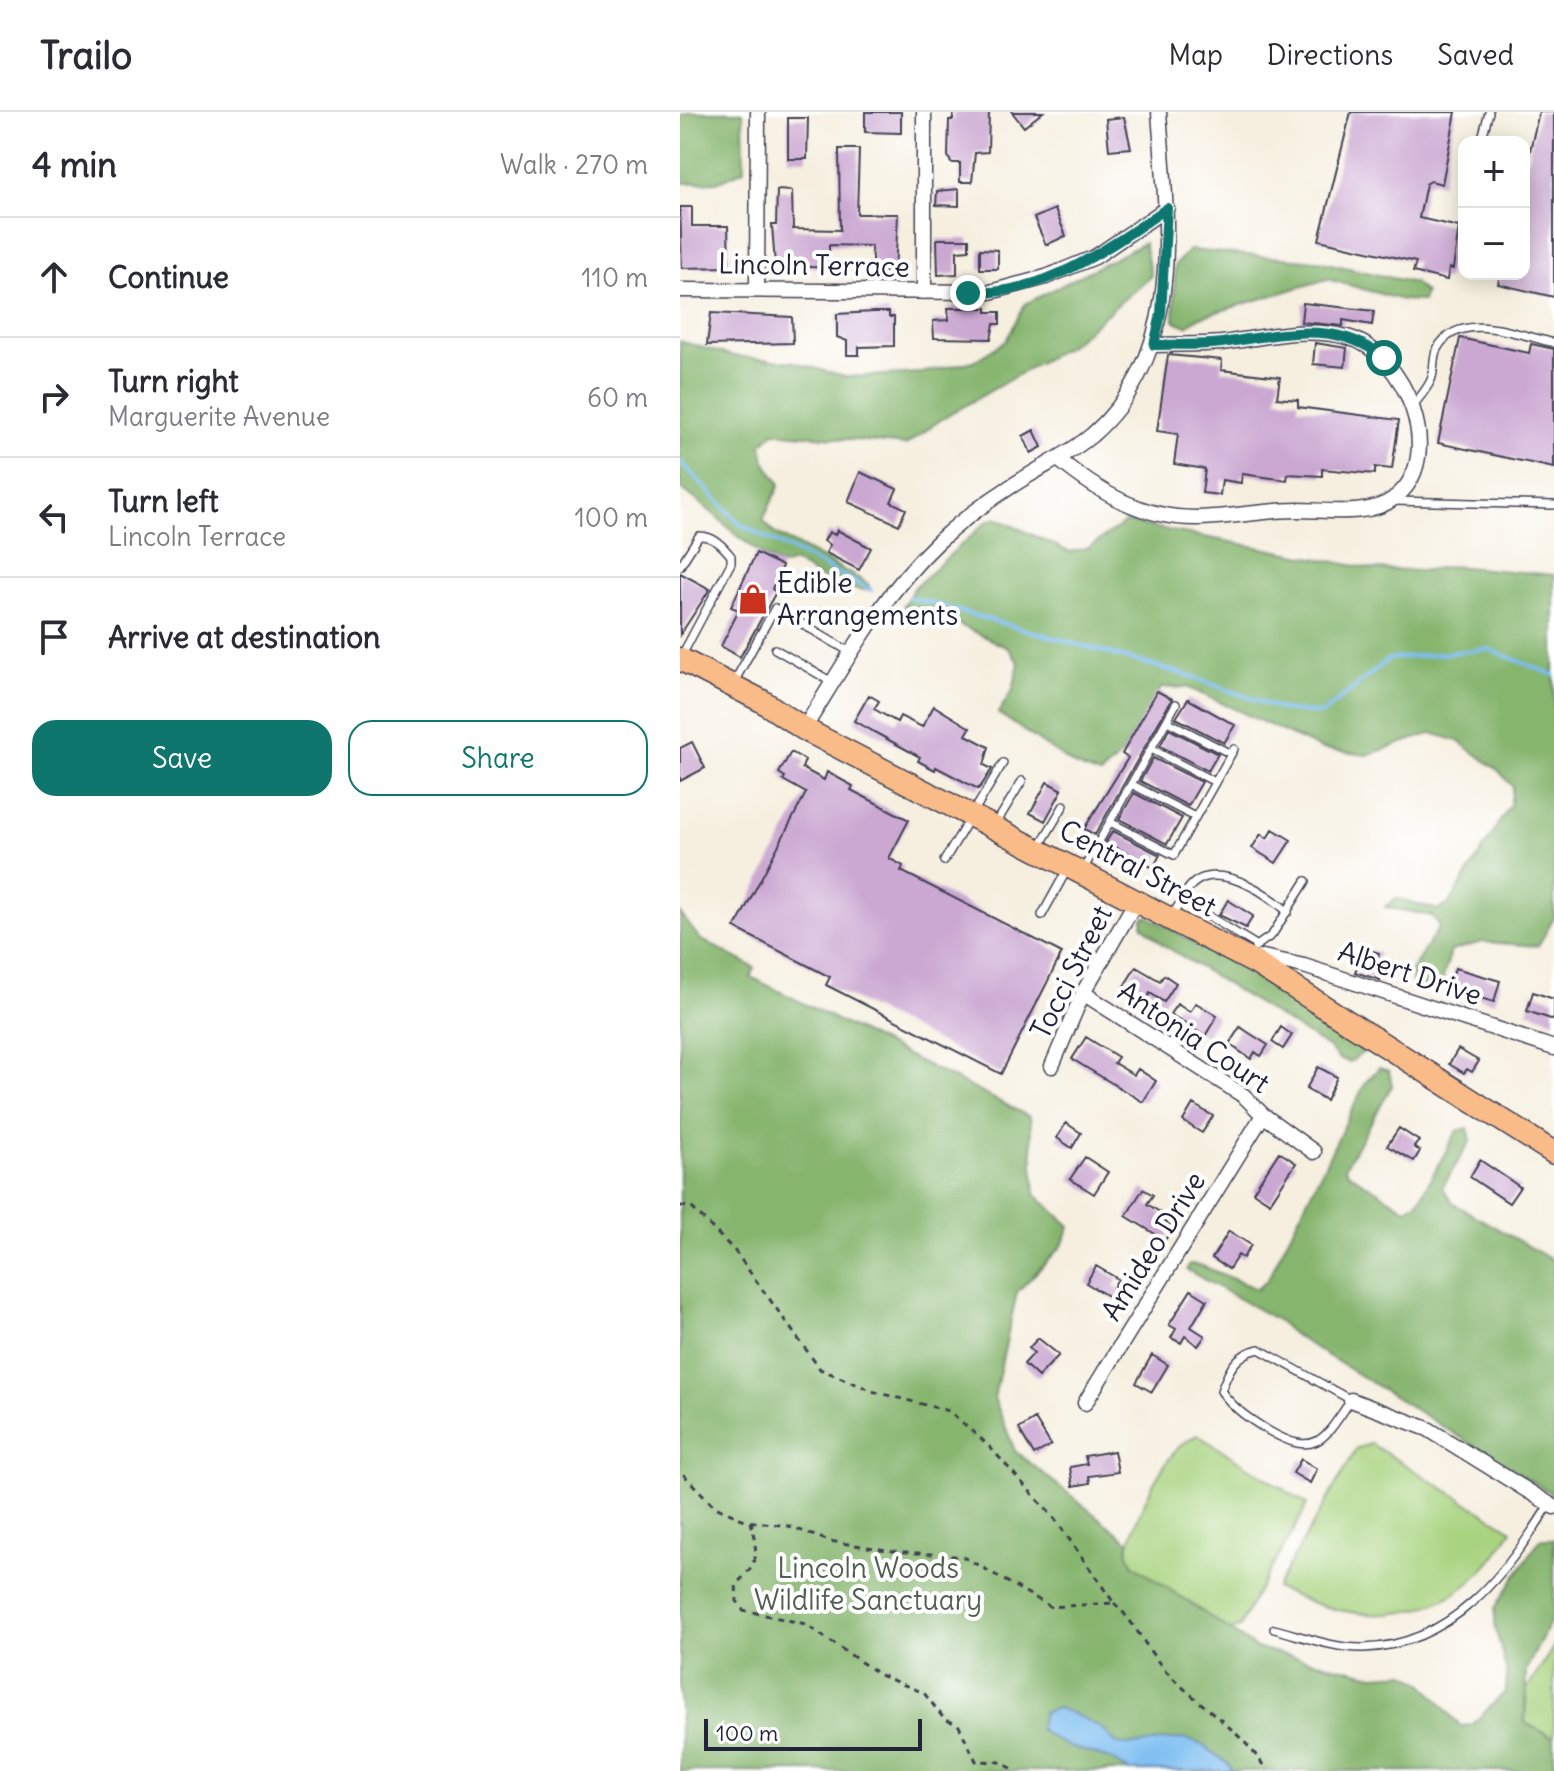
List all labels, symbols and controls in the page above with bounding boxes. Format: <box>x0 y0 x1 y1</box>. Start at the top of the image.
text: Trailo <box>40 32 132 79</box>
text: Map <box>1168 37 1223 73</box>
text: Directions <box>1267 37 1393 73</box>
text: Saved <box>1437 37 1514 73</box>
map controls <box>1458 136 1530 280</box>
button: + <box>1458 136 1530 208</box>
text: 4 min <box>32 143 117 186</box>
text: Walk · 270 m <box>500 148 648 181</box>
button: − <box>1458 208 1530 280</box>
street label: Lincoln Terrace <box>718 245 910 285</box>
icon: ahead <box>32 255 76 299</box>
text: Continue <box>108 258 229 296</box>
text: 110 m <box>581 261 648 294</box>
route end <box>950 275 986 311</box>
route start <box>1366 340 1402 376</box>
text: Turn right <box>108 362 239 400</box>
icon: right <box>32 375 76 419</box>
text: 60 m <box>587 381 648 414</box>
text: Marguerite Avenue <box>108 400 330 433</box>
text: Turn left <box>108 482 219 520</box>
icon: left <box>32 495 76 539</box>
text: 100 m <box>574 501 648 534</box>
text: Lincoln Terrace <box>108 520 286 553</box>
place label: Edible Arrangements <box>777 565 958 633</box>
shop icon: Edible Arrangements <box>736 582 770 616</box>
icon: arrive <box>32 615 76 659</box>
text: Arrive at destination <box>108 618 380 656</box>
button: Save <box>32 720 332 796</box>
button: Share <box>348 720 648 796</box>
street label: Central Street <box>1053 812 1223 924</box>
street label: Tocci Street <box>1022 899 1120 1045</box>
street label: Albert Drive <box>1334 933 1486 1013</box>
street label: Antonia Court <box>1111 973 1277 1101</box>
street label: Amideo Drive <box>1093 1165 1213 1327</box>
park label: Lincoln Woods Wildlife Sanctuary <box>754 1550 982 1618</box>
scale bar <box>704 1715 922 1751</box>
text: 100 m <box>716 1719 778 1747</box>

